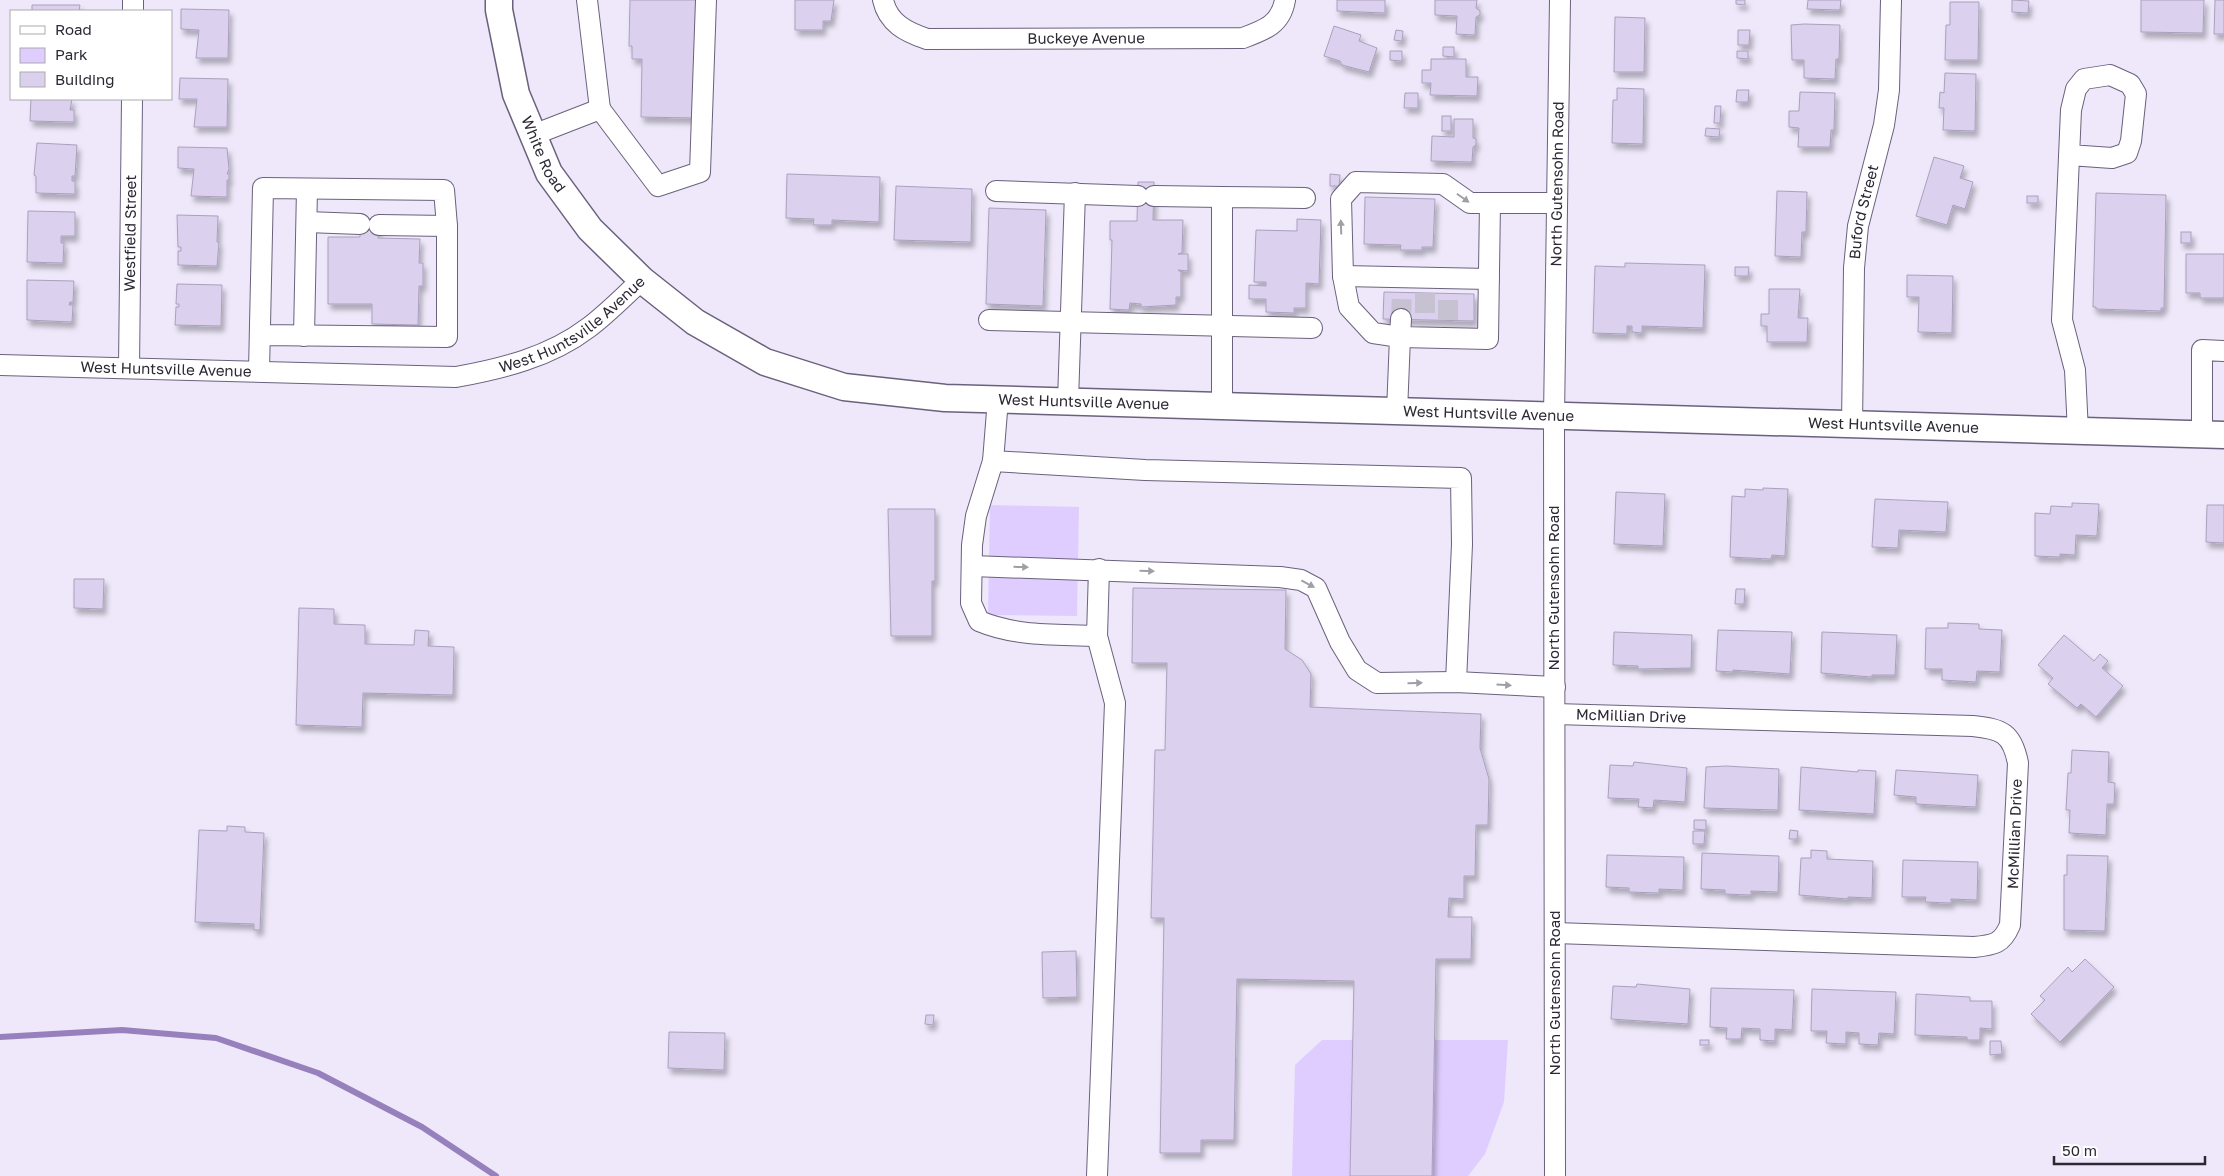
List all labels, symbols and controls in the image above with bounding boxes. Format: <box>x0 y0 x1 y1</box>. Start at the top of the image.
legend <box>10 10 172 100</box>
text: Road <box>55 20 92 38</box>
street label: Buckeye Avenue <box>1027 28 1145 47</box>
text: Park <box>55 45 88 63</box>
text: Building <box>55 70 115 88</box>
street label: North Gutensohn Road <box>1546 101 1567 267</box>
street label: White Road <box>518 113 570 196</box>
street label: Buford Street <box>1845 162 1881 260</box>
street label: Westfield Street <box>120 174 139 292</box>
one-way arrow <box>1456 193 1470 203</box>
one-way arrow <box>1337 219 1345 235</box>
street label: West Huntsville Avenue <box>497 272 648 376</box>
street label: West Huntsville Avenue <box>80 357 252 380</box>
street label: West Huntsville Avenue <box>998 390 1170 412</box>
street label: West Huntsville Avenue <box>1403 401 1575 424</box>
street label: West Huntsville Avenue <box>1808 413 1979 436</box>
street label: North Gutensohn Road <box>1544 505 1562 671</box>
one-way arrow <box>1013 563 1029 571</box>
one-way arrow <box>1140 567 1156 575</box>
one-way arrow <box>1301 580 1316 588</box>
one-way arrow <box>1407 679 1423 687</box>
one-way arrow <box>1496 681 1512 689</box>
street label: McMillian Drive <box>1576 705 1687 726</box>
street label: McMillian Drive <box>2003 778 2025 889</box>
street label: North Gutensohn Road <box>1545 910 1563 1076</box>
scale bar <box>2054 1134 2205 1166</box>
text: 50 m <box>2062 1141 2097 1159</box>

